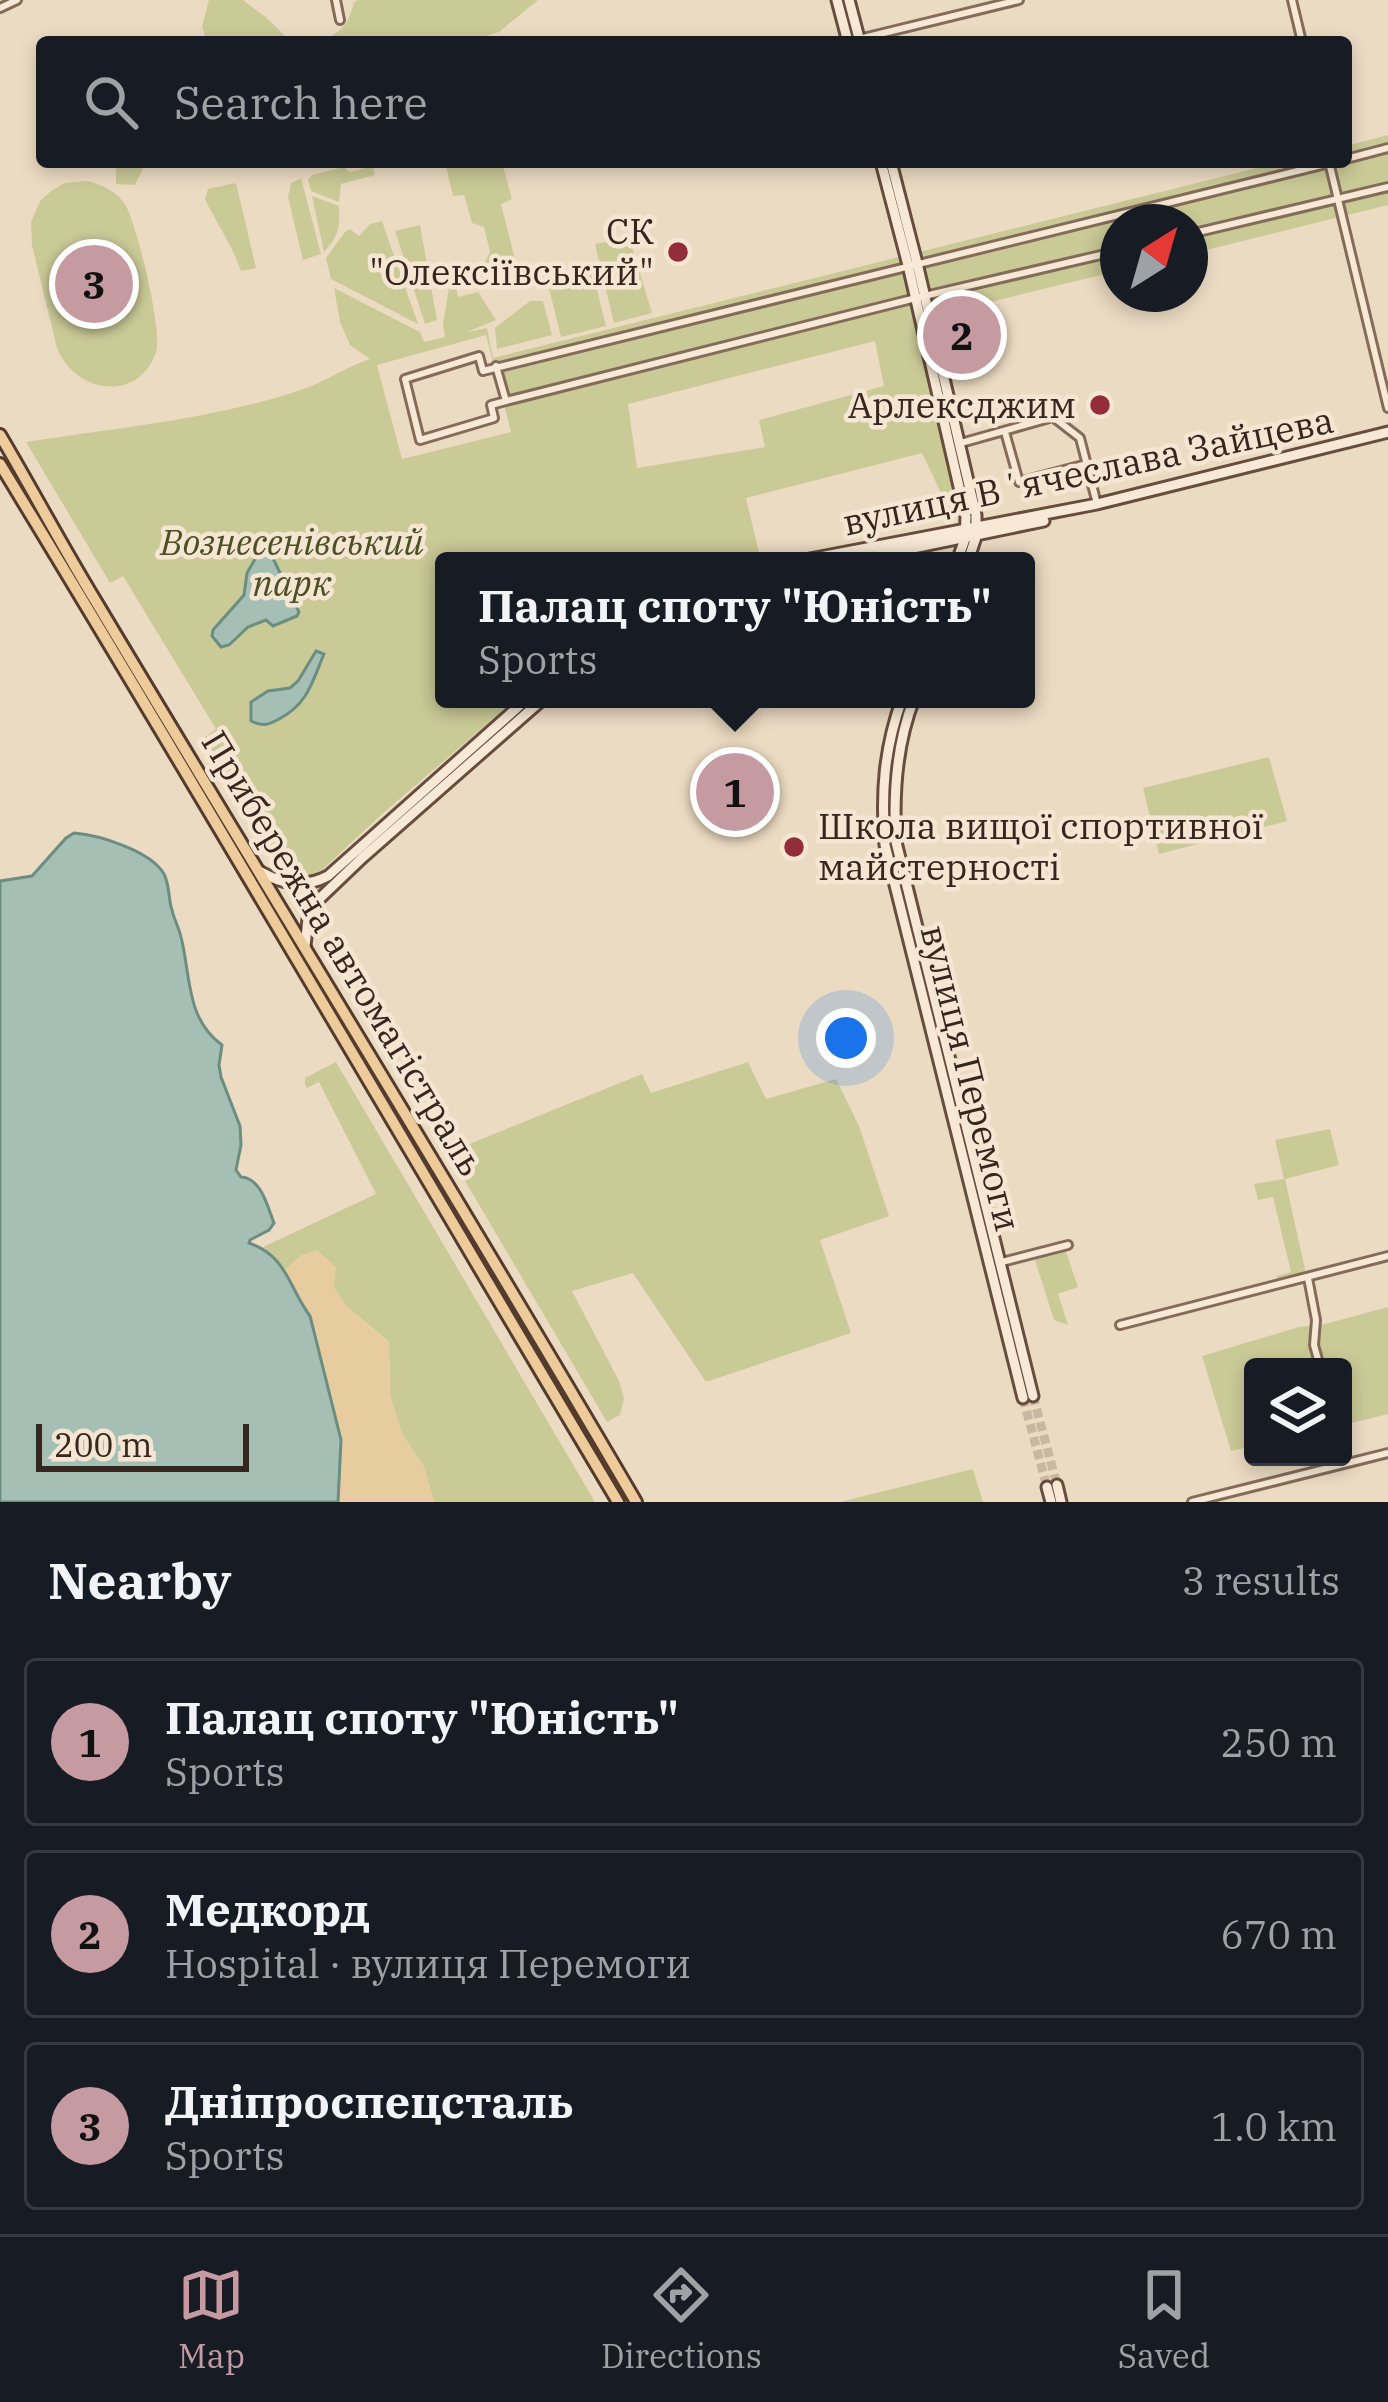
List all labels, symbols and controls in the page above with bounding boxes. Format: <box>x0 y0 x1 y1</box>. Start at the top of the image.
search box <box>36 36 1352 168</box>
icon: search <box>78 69 144 135</box>
text: Search here <box>174 73 428 131</box>
north arrow <box>1100 204 1208 312</box>
place label: СК "Олексіївський" <box>369 207 654 295</box>
pin: 3 <box>55 239 133 329</box>
marker: СК "Олексіївський" <box>665 239 691 265</box>
pin: 2 <box>923 290 1001 380</box>
place label: Арлексджим <box>848 381 1076 428</box>
marker: Арлексджим <box>1087 392 1113 418</box>
street label: вулиця Вʼячеслава Зайцева <box>838 395 1338 546</box>
park label: Вознесенівський парк <box>159 518 424 606</box>
popup <box>435 552 1035 708</box>
text: Палац споту "Юність" <box>478 576 992 634</box>
text: Sports <box>478 634 597 685</box>
street label: Прибережна автомагістраль <box>192 722 495 1184</box>
pin: 1 <box>696 747 774 837</box>
place label: Школа вищої спортивної майстерності <box>818 802 1264 890</box>
marker: Школа вищої спортивної майстерності <box>781 834 807 860</box>
street label: вулиця Перемоги <box>911 920 1032 1236</box>
your location <box>816 1008 876 1068</box>
map controls <box>1244 1358 1352 1466</box>
button: layers <box>1244 1358 1352 1466</box>
scale bar <box>36 1418 249 1471</box>
text: 200 m <box>54 1423 153 1466</box>
text: Nearby <box>48 1547 232 1613</box>
text: 3 results <box>1182 1555 1340 1606</box>
text: Палац споту "Юність" <box>165 1688 679 1746</box>
text: 1 <box>78 1717 102 1768</box>
text: 250 m <box>1221 1717 1337 1768</box>
text: Sports <box>165 1746 285 1797</box>
text: Медкорд <box>165 1880 369 1938</box>
text: 2 <box>78 1909 102 1960</box>
text: 670 m <box>1221 1909 1337 1960</box>
text: Hospital · вулиця Перемоги <box>165 1938 691 1989</box>
text: Дніпроспецсталь <box>165 2072 573 2130</box>
text: 3 <box>78 2101 102 2152</box>
text: 1.0 km <box>1211 2101 1337 2152</box>
text: Sports <box>165 2130 285 2181</box>
tab: Map <box>178 2262 245 2377</box>
tab: Directions <box>601 2262 762 2377</box>
tab: Saved <box>1118 2262 1210 2377</box>

